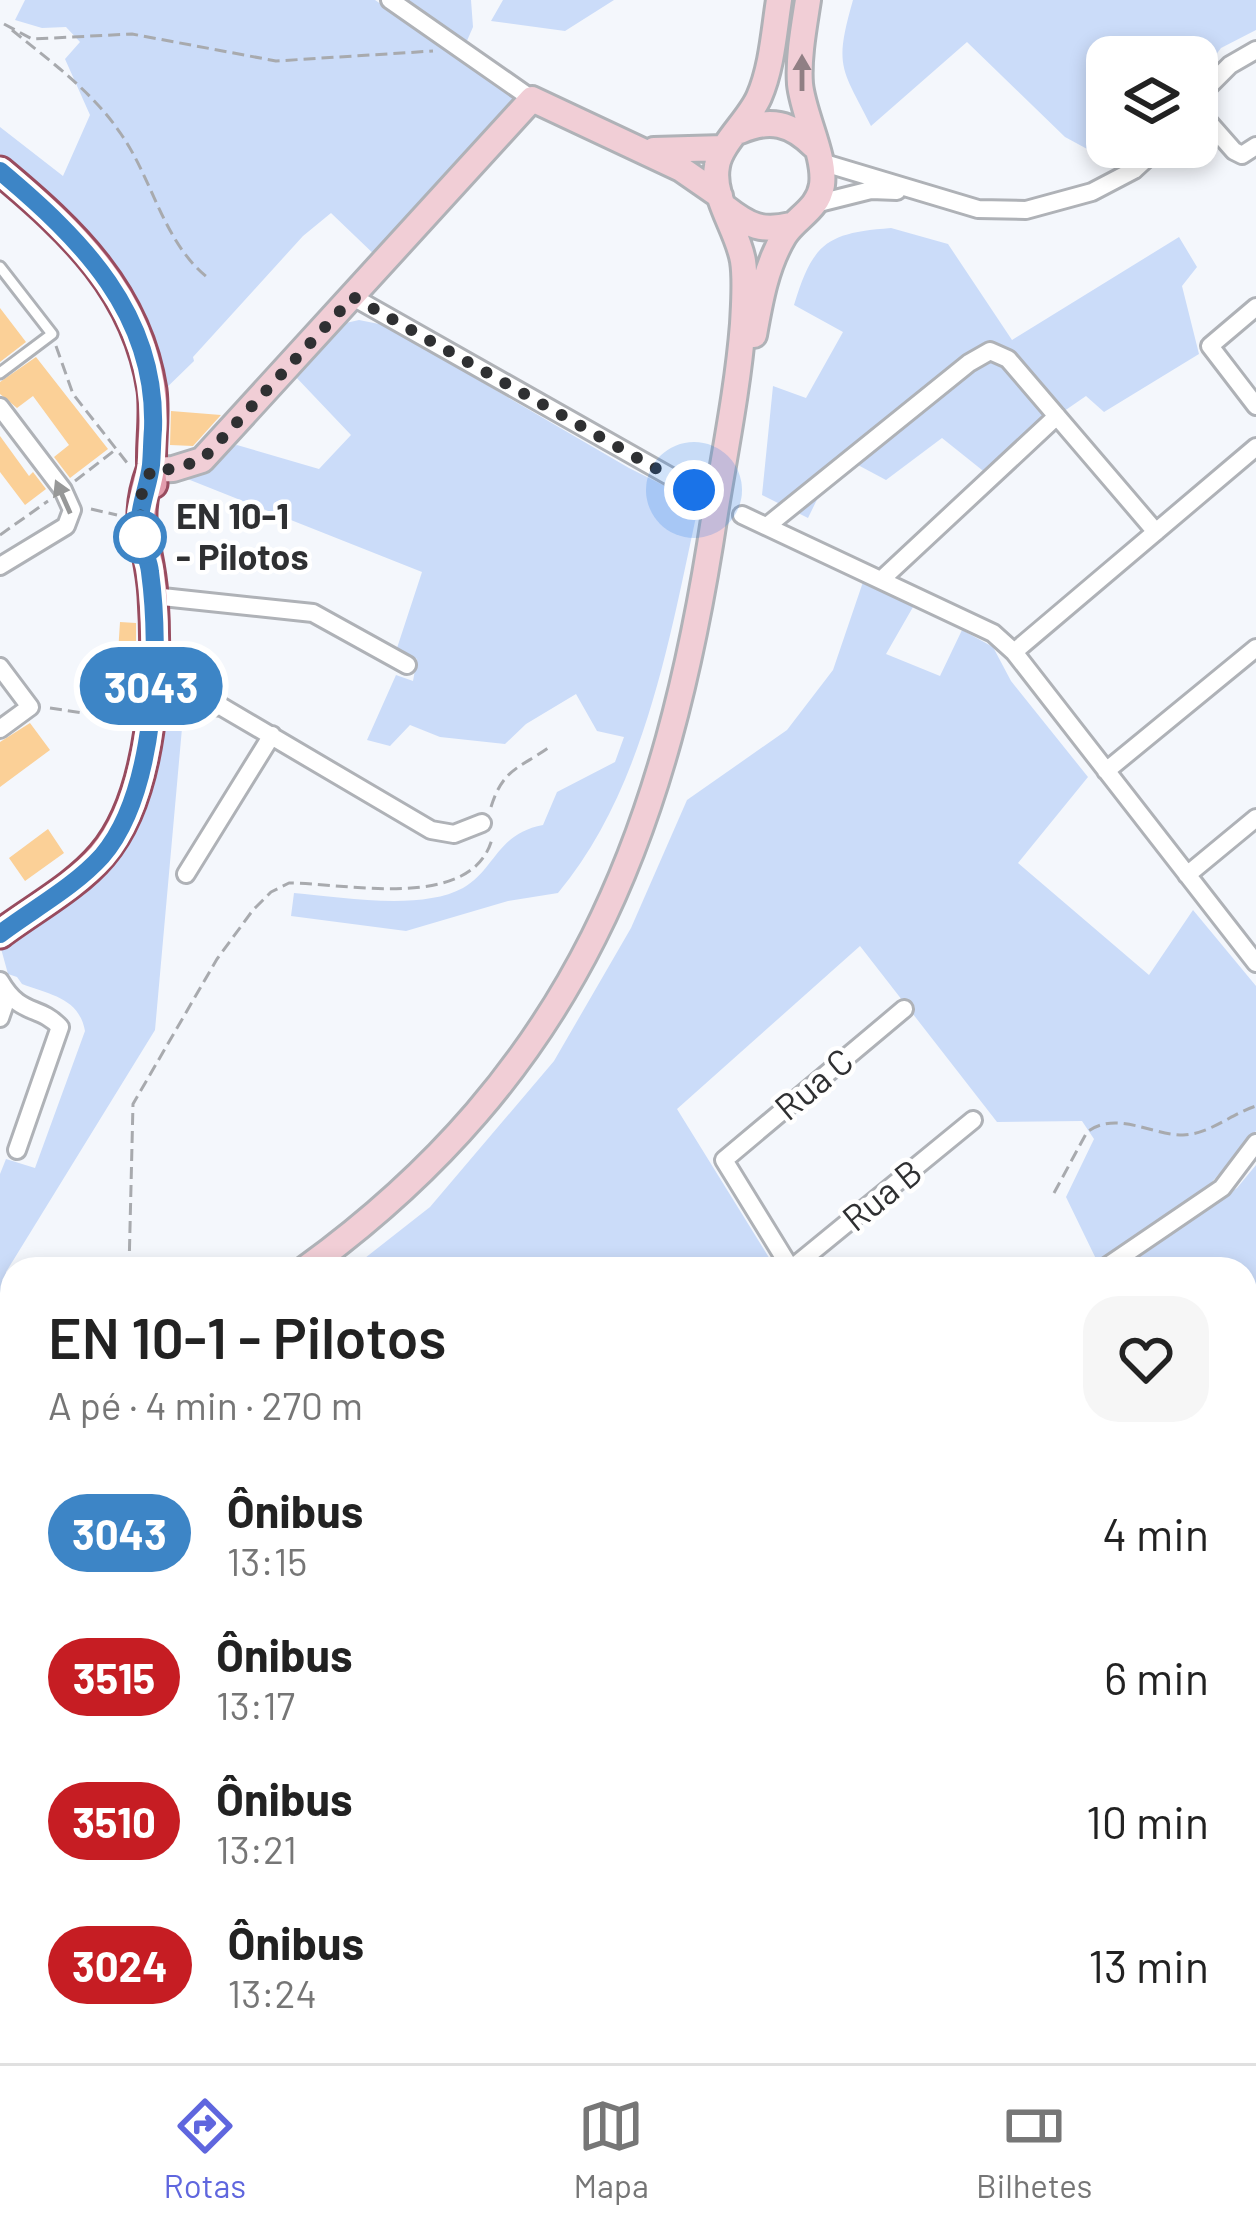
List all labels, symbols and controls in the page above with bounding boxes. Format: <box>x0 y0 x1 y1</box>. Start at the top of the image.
map controls <box>1086 36 1218 168</box>
button: layers <box>1086 36 1218 168</box>
one-way arrow <box>793 53 812 91</box>
your location <box>664 460 724 520</box>
one-way arrow <box>52 479 72 514</box>
place label: EN 10-1 - Pilotos <box>176 493 308 577</box>
marker: EN 10-1 - Pilotos <box>115 512 165 562</box>
line badge: 3043 <box>67 647 235 725</box>
text: 3043 <box>104 661 198 711</box>
street label: Rua C <box>765 1038 861 1128</box>
street label: Rua B <box>833 1149 929 1239</box>
button: heart <box>1083 1296 1209 1422</box>
text: EN 10-1 - Pilotos <box>48 1302 446 1370</box>
text: A pé · 4 min · 270 m <box>48 1381 363 1428</box>
text: Ônibus <box>227 1483 363 1537</box>
text: 4 min <box>1102 1506 1209 1560</box>
text: 3043 <box>72 1508 167 1558</box>
text: 13:15 <box>227 1537 307 1584</box>
text: Ônibus <box>216 1627 353 1681</box>
text: 6 min <box>1104 1650 1209 1704</box>
text: 3515 <box>73 1652 155 1702</box>
text: 13:17 <box>216 1681 295 1728</box>
text: Ônibus <box>216 1771 353 1825</box>
text: 10 min <box>1086 1794 1209 1848</box>
text: 3510 <box>72 1796 156 1846</box>
text: 13:21 <box>216 1825 297 1872</box>
text: Ônibus <box>228 1915 364 1969</box>
text: 13 min <box>1088 1938 1209 1992</box>
text: 3024 <box>72 1940 168 1990</box>
text: 13:24 <box>228 1969 317 2016</box>
tab: Rotas <box>164 2093 246 2205</box>
tab: Mapa <box>573 2093 649 2205</box>
tab: Bilhetes <box>976 2093 1092 2205</box>

